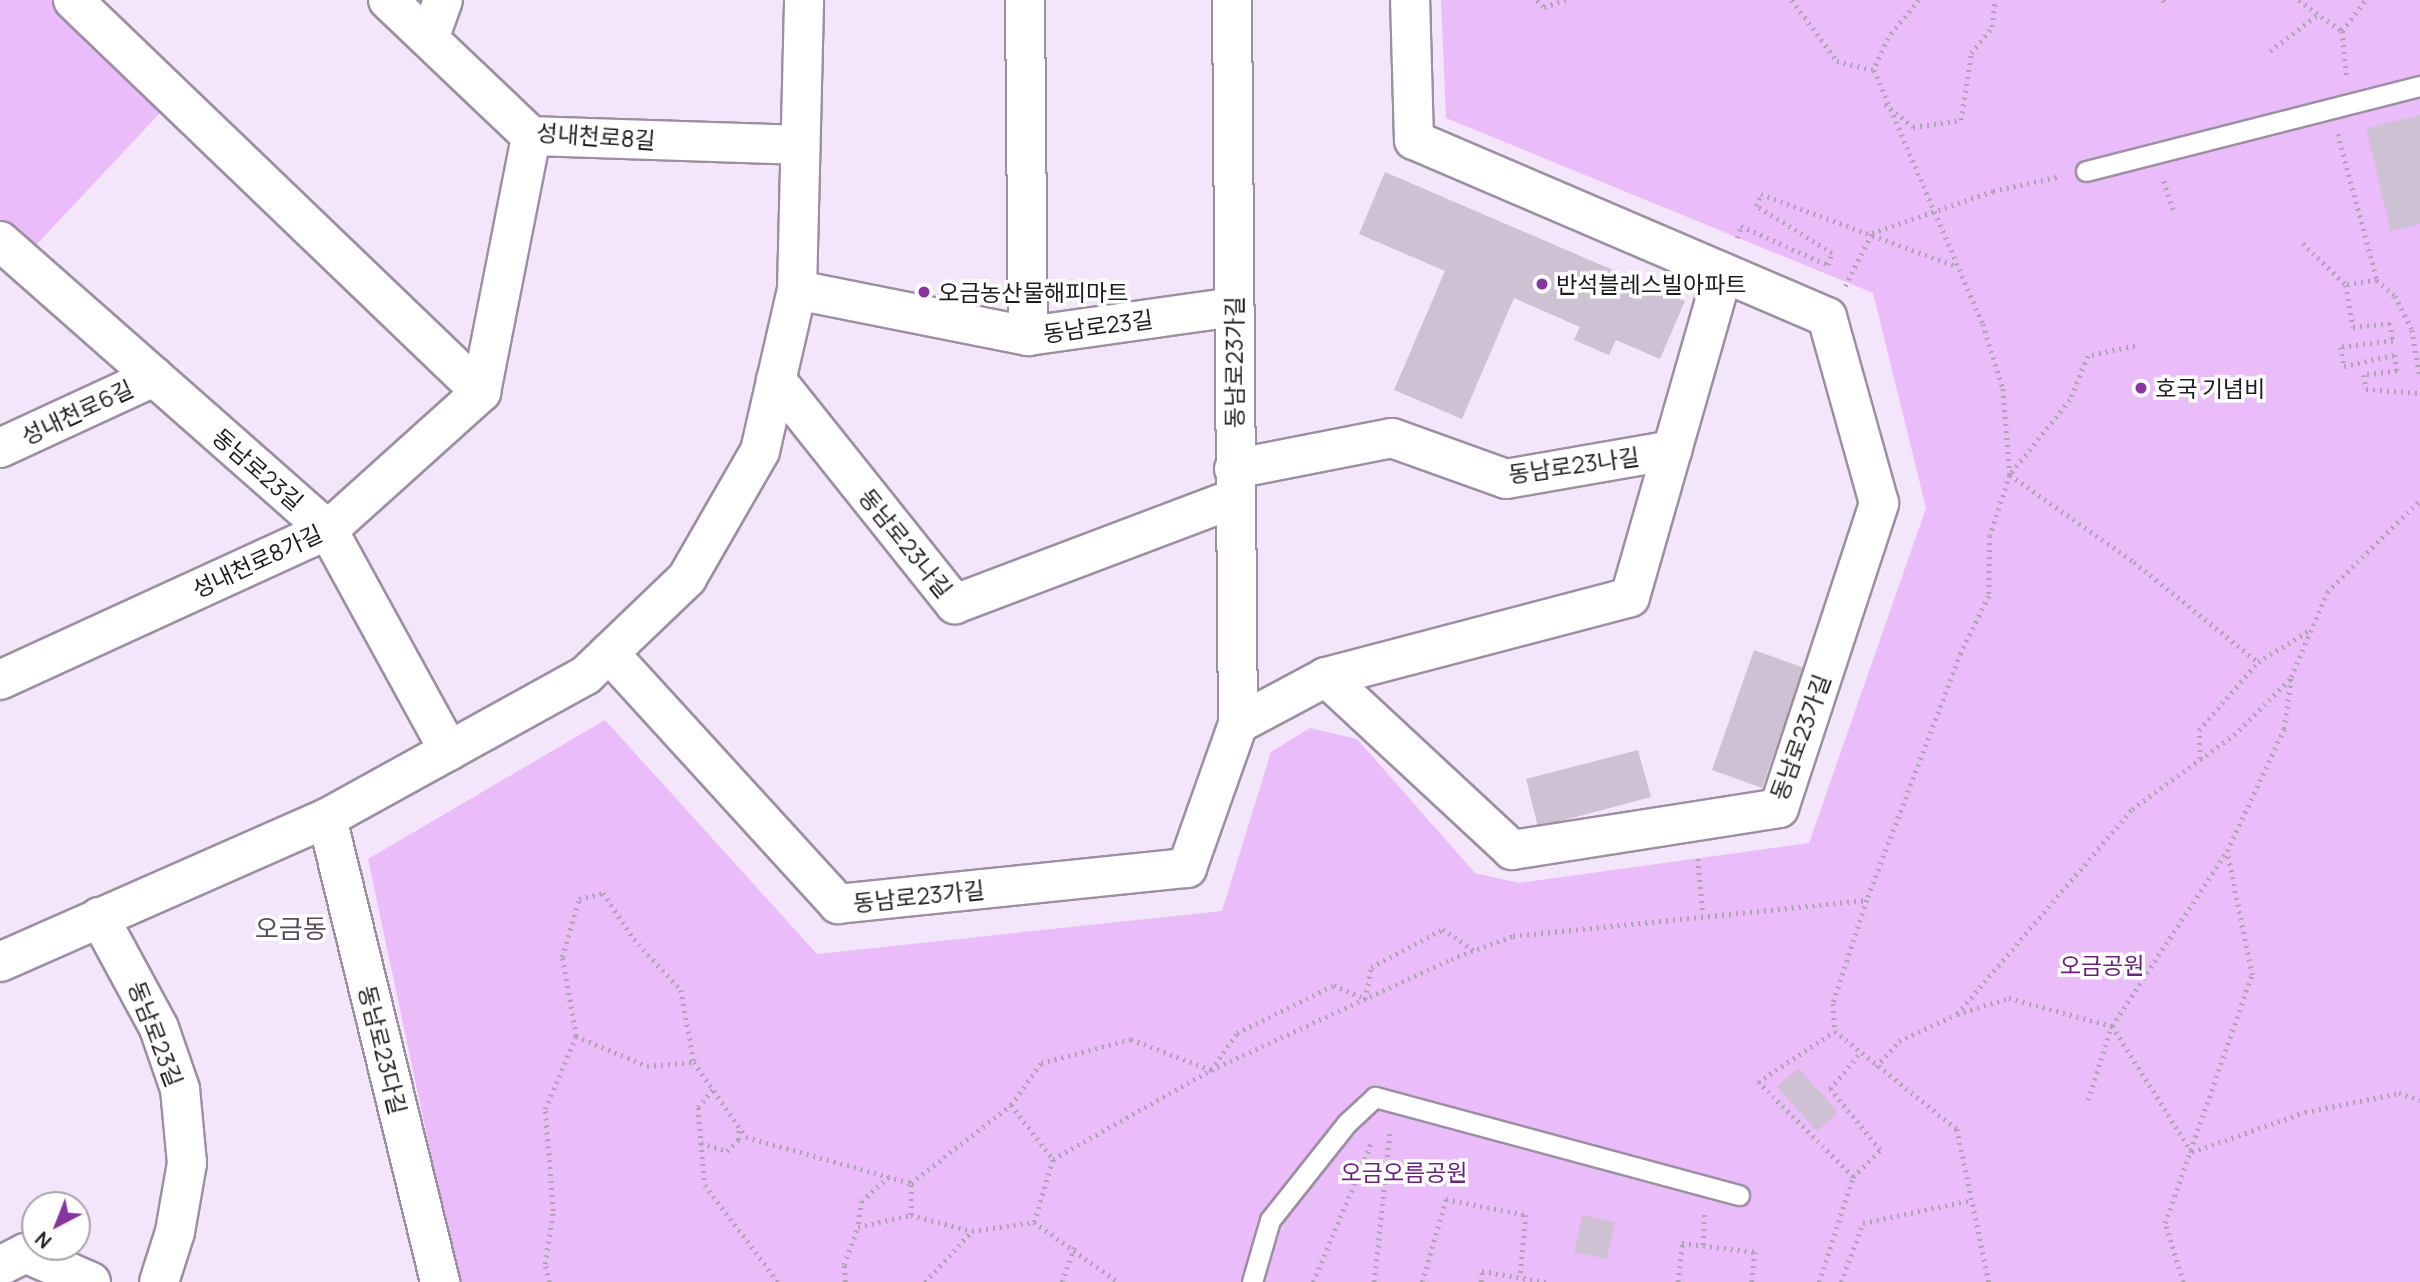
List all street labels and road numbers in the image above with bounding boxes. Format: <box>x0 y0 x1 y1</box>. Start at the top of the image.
street label: 성내천로8길 <box>536 118 656 154</box>
street label: 동남로23가길 <box>1220 296 1248 428</box>
street label: 동남로23길 <box>1041 305 1155 347</box>
street label: 성내천로6길 <box>17 374 137 450</box>
street label: 동남로23길 <box>207 422 309 516</box>
street label: 동남로23나길 <box>1507 442 1641 488</box>
street label: 동남로23나길 <box>854 483 958 603</box>
street label: 성내천로8가길 <box>188 519 326 603</box>
street label: 동남로23가길 <box>1765 670 1835 804</box>
street label: 동남로23가길 <box>852 875 986 917</box>
street label: 동남로23길 <box>123 977 189 1091</box>
street label: 동남로23다길 <box>354 983 412 1117</box>

